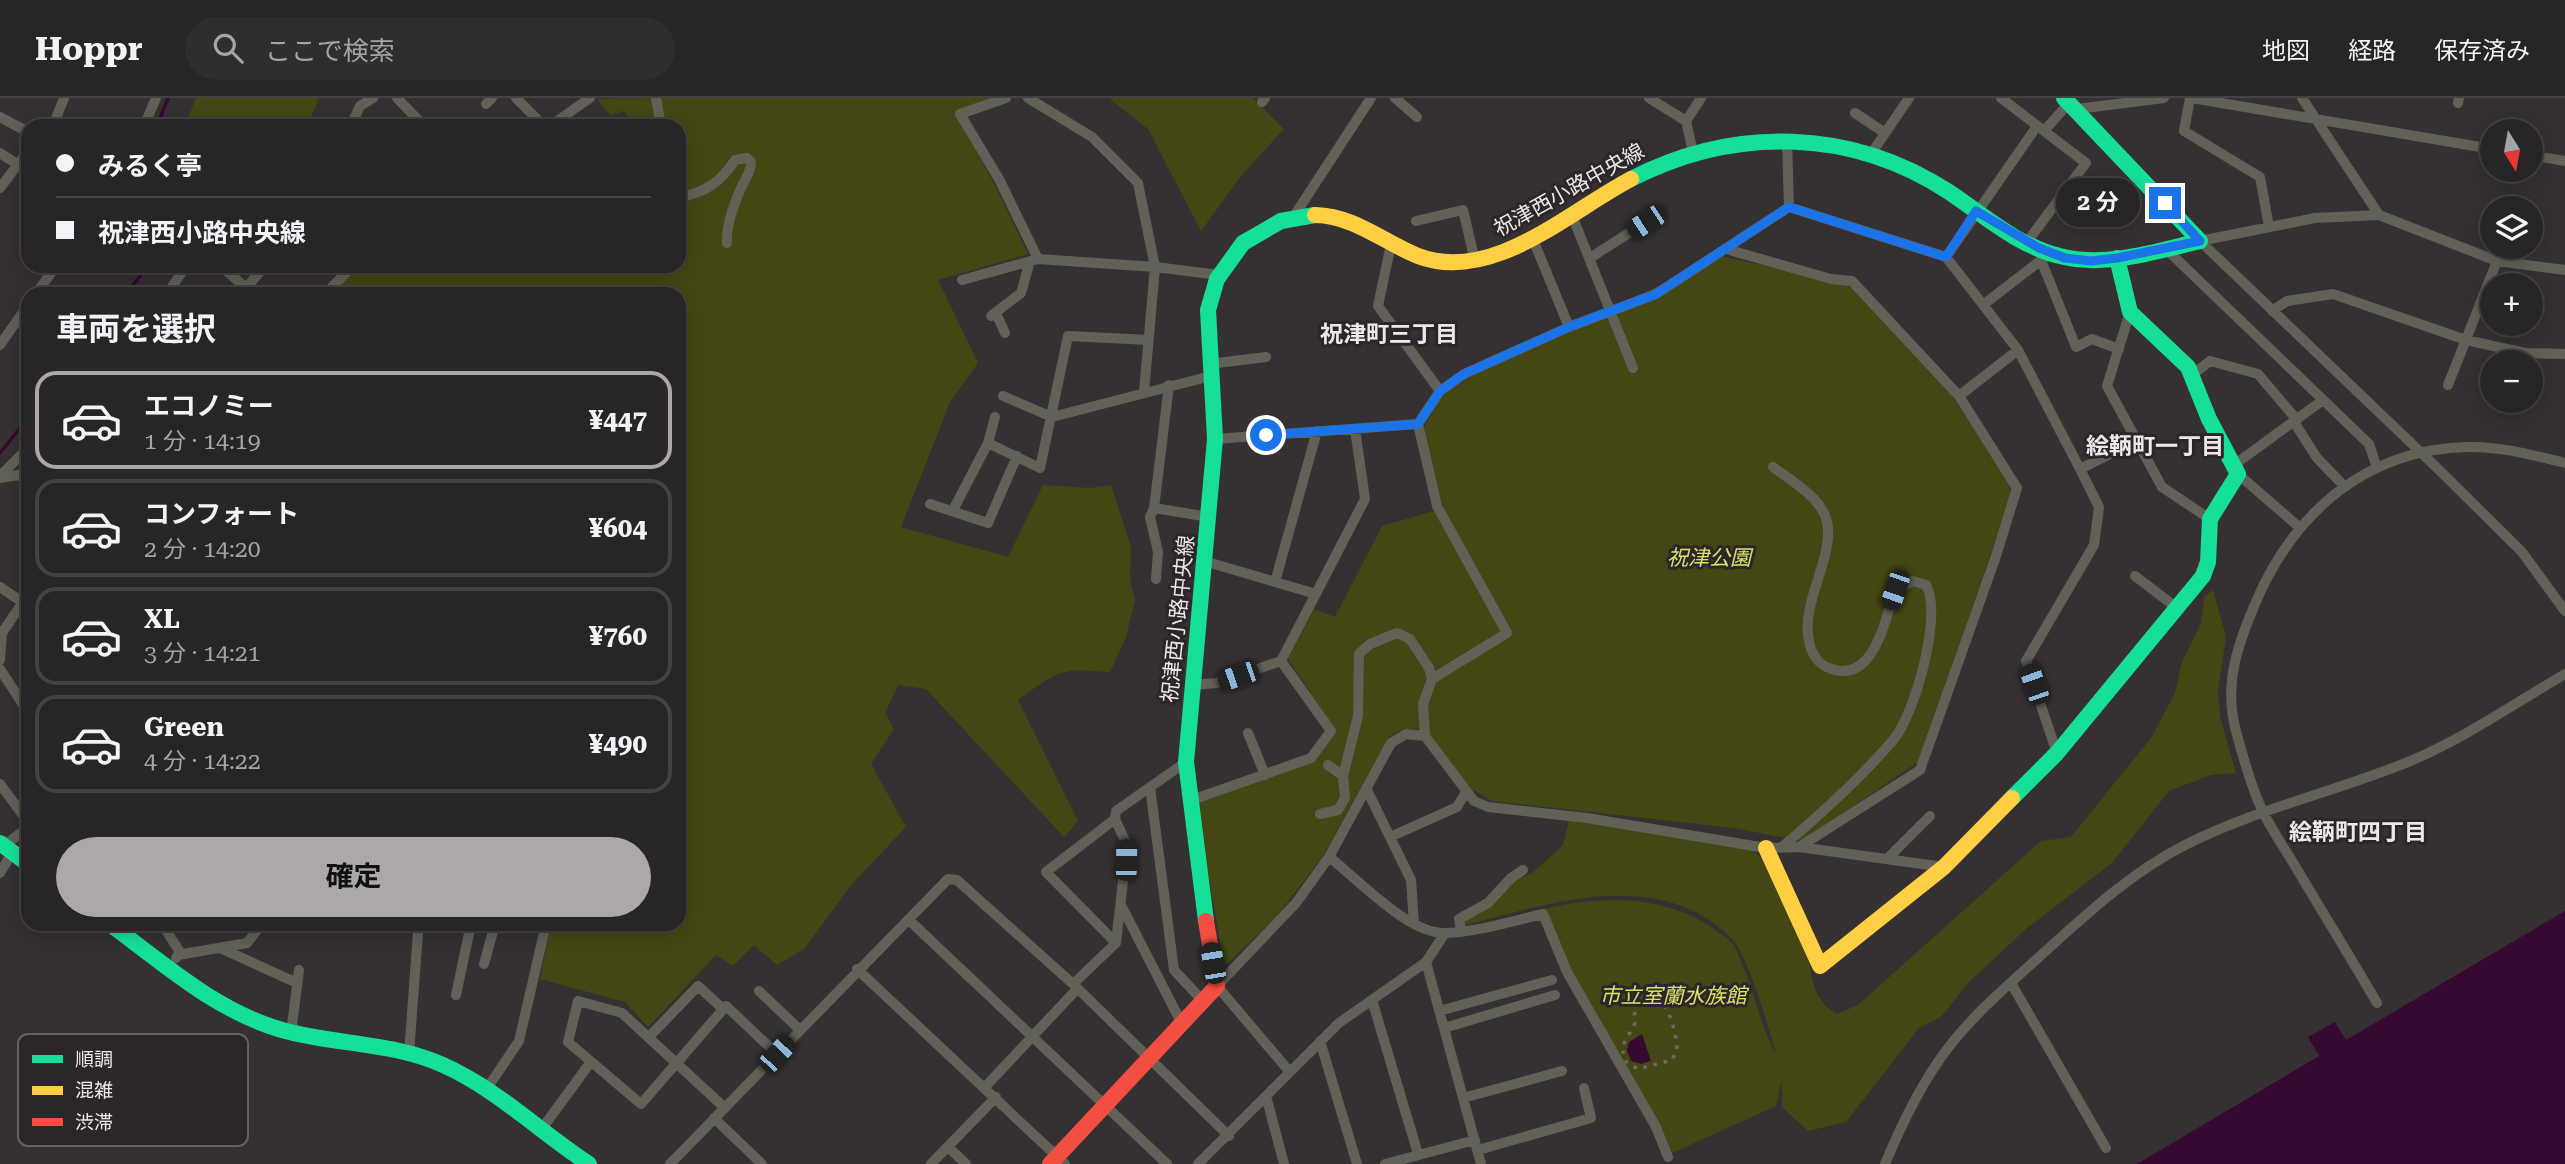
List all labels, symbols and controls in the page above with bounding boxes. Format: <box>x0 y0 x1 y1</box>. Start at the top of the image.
search box <box>185 17 675 80</box>
text: Hoppr <box>35 29 143 68</box>
icon: search <box>209 29 247 67</box>
text: ここで検索 <box>265 36 395 66</box>
text: 地図 <box>2262 37 2310 65</box>
text: 経路 <box>2348 37 2396 65</box>
text: 保存済み <box>2434 37 2530 65</box>
north arrow <box>2480 119 2543 182</box>
map controls <box>2480 119 2543 413</box>
street label: 祝津西小路中央線 <box>1490 139 1648 241</box>
text: みるく亭 <box>98 151 202 181</box>
callout: 2 分 <box>2056 178 2140 228</box>
route end <box>2149 187 2181 219</box>
text: 2 分 <box>2077 189 2119 216</box>
button: layers <box>2480 196 2543 259</box>
car <box>1623 202 1670 242</box>
text: 祝津西小路中央線 <box>98 218 306 248</box>
button: + <box>2480 273 2543 336</box>
text: 車両を選択 <box>56 310 216 348</box>
district label: 祝津町三丁目 <box>1320 321 1458 348</box>
button: − <box>2480 350 2543 413</box>
icon: car <box>60 389 123 452</box>
text: エコノミー <box>144 391 274 421</box>
text: ¥447 <box>589 405 647 435</box>
route start <box>1250 419 1282 451</box>
text: 1 分 · 14:19 <box>144 428 261 455</box>
district label: 絵鞆町一丁目 <box>2086 433 2224 460</box>
icon: car <box>60 497 123 560</box>
text: コンフォート <box>144 499 299 529</box>
text: ¥604 <box>589 513 647 543</box>
street label: 祝津西小路中央線 <box>1157 534 1199 704</box>
text: 2 分 · 14:20 <box>144 536 261 563</box>
park label: 祝津公園 <box>1667 546 1754 570</box>
car <box>1879 567 1912 613</box>
text: XL <box>144 604 180 634</box>
icon: car <box>60 605 123 668</box>
text: ¥760 <box>589 621 647 651</box>
text: 3 分 · 14:21 <box>144 640 261 667</box>
car <box>1215 659 1262 693</box>
car <box>2018 661 2051 707</box>
text: Green <box>144 712 224 742</box>
icon: car <box>60 713 123 776</box>
text: ¥490 <box>589 729 647 759</box>
text: 4 分 · 14:22 <box>144 748 261 775</box>
district label: 絵鞆町四丁目 <box>2289 819 2427 846</box>
button: 確定 <box>56 837 651 917</box>
car <box>1116 839 1137 881</box>
car <box>1200 940 1227 986</box>
park label: 市立室蘭水族館 <box>1600 984 1749 1008</box>
car <box>755 1031 800 1077</box>
legend <box>18 1034 248 1146</box>
text: 順調 <box>75 1048 113 1071</box>
text: 混雑 <box>75 1079 113 1102</box>
text: 渋滞 <box>75 1111 113 1134</box>

